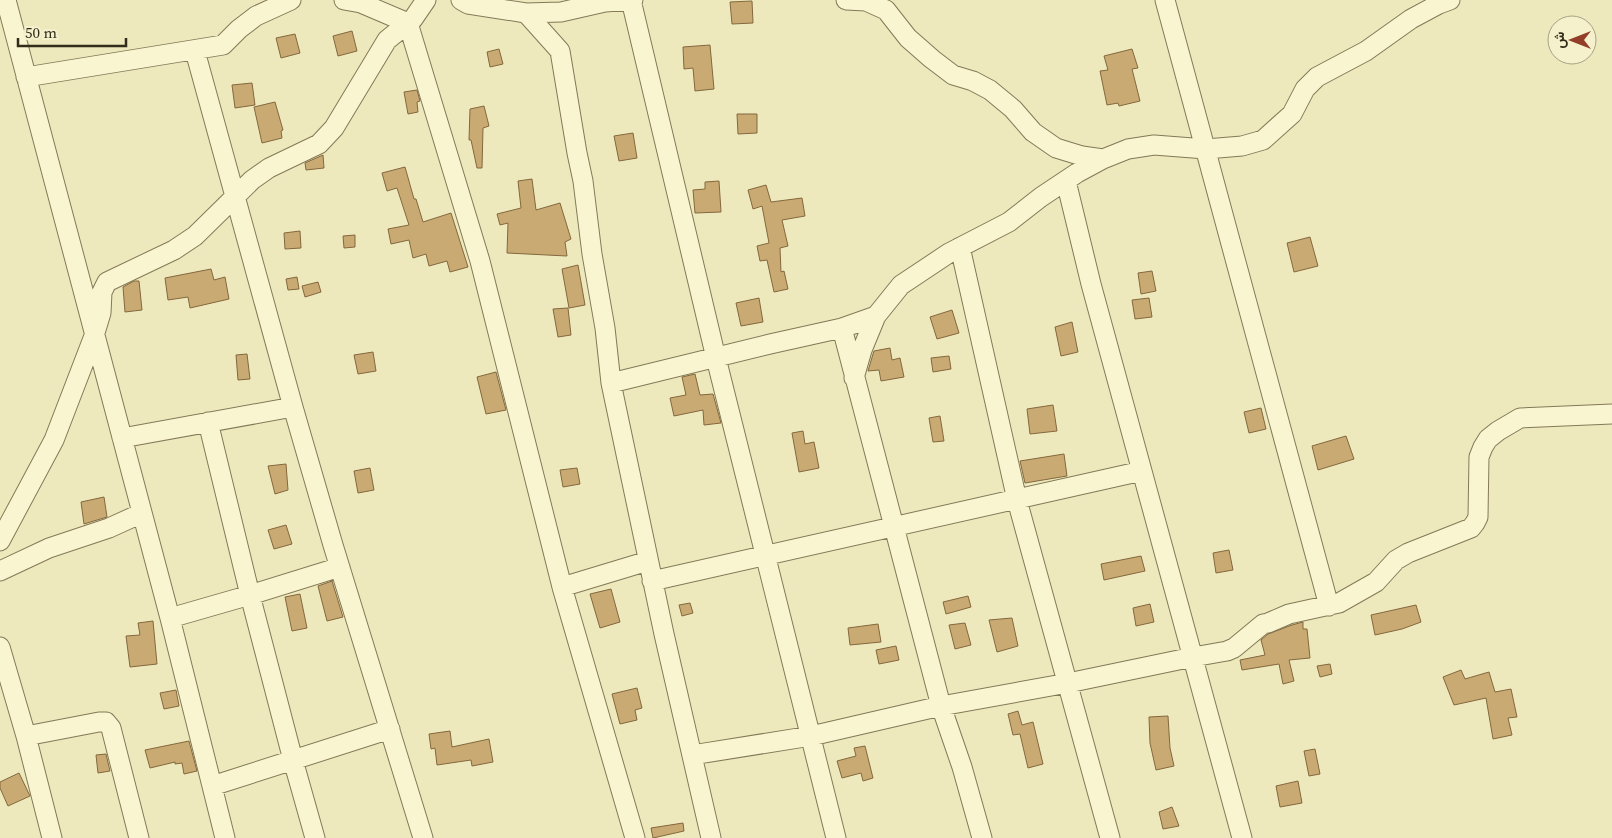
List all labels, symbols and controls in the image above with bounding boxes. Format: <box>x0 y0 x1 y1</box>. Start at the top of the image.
scale bar <box>18 15 125 47</box>
north arrow <box>1547 15 1597 65</box>
text: 50 m <box>25 22 57 43</box>
text: ش <box>1549 31 1569 48</box>

